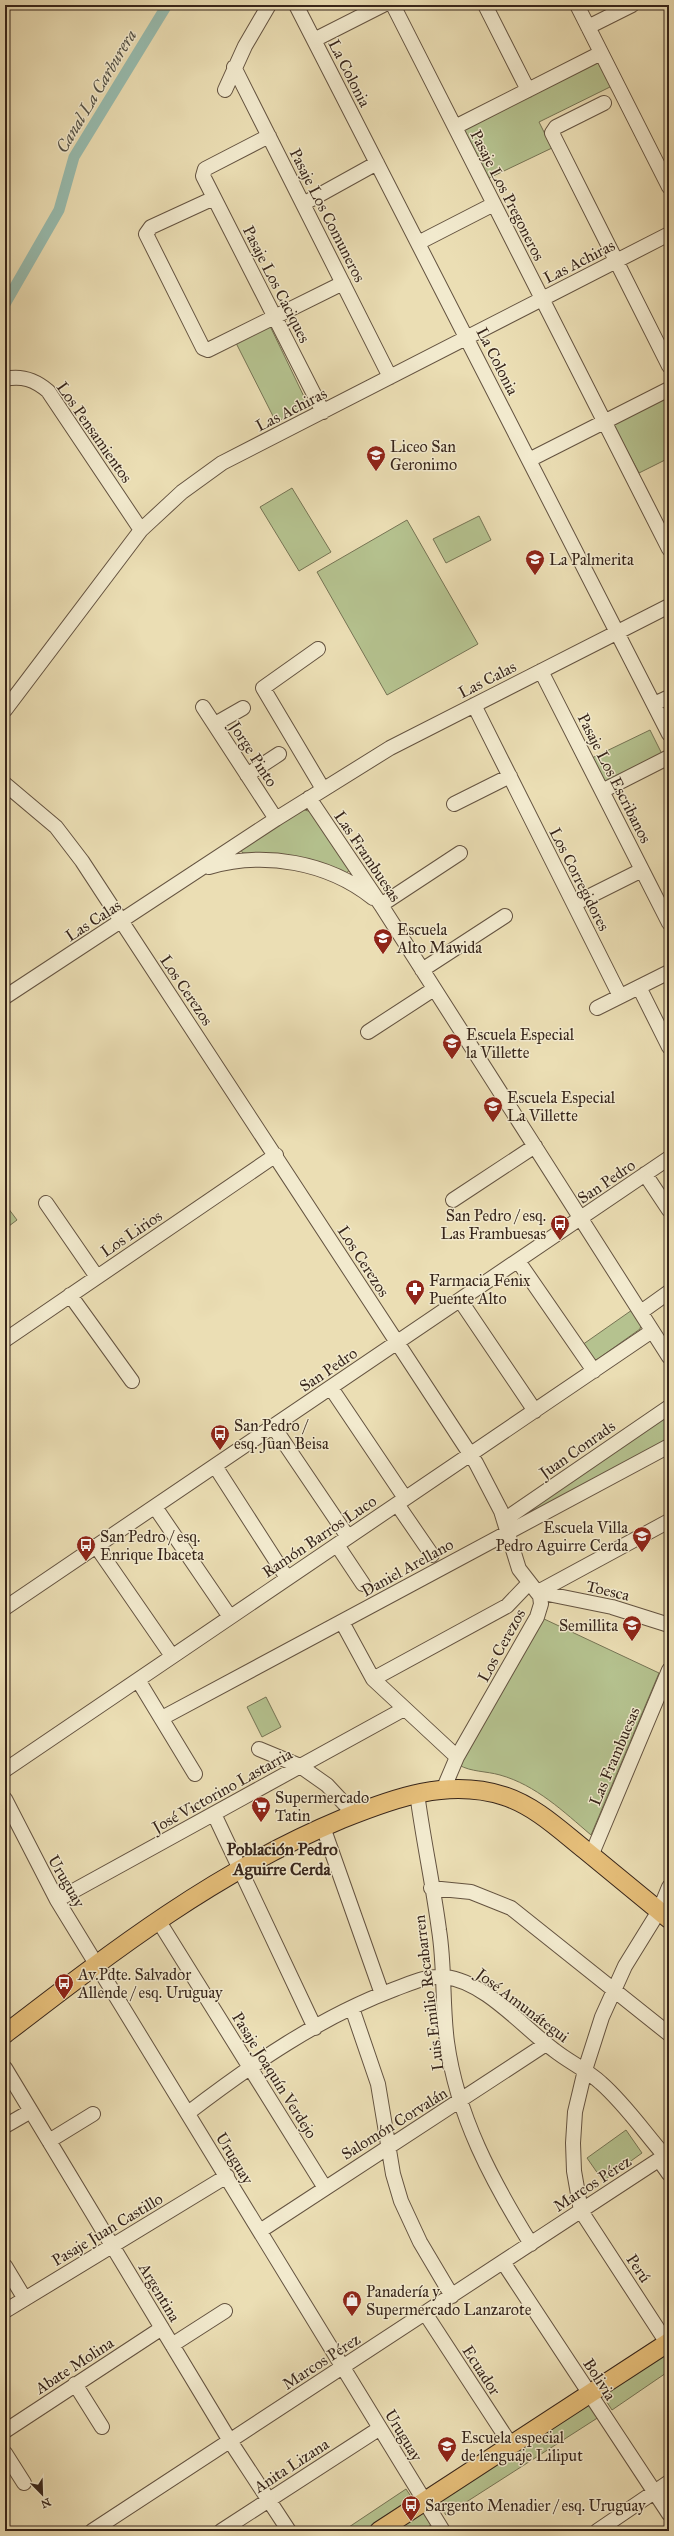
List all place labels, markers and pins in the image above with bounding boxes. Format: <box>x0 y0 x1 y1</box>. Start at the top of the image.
place label: Liceo San Geronimo <box>390 437 457 474</box>
school or university icon: Liceo San Geronimo <box>365 444 387 472</box>
school or university icon: La Palmerita <box>524 548 546 576</box>
place label: La Palmerita <box>549 550 634 569</box>
place label: Escuela Alto Mawida <box>396 920 482 957</box>
school or university icon: Escuela Alto Mawida <box>372 927 394 955</box>
place label: Escuela Especial la Villette <box>466 1025 575 1062</box>
school or university icon: Escuela Especial la Villette <box>441 1032 463 1060</box>
place label: Escuela Especial La Villette <box>507 1088 616 1125</box>
school or university icon: Escuela Especial La Villette <box>482 1095 504 1123</box>
place label: San Pedro / esq. Las Frambuesas <box>441 1206 546 1243</box>
bus stop icon: San Pedro / esq. Las Frambuesas <box>549 1213 571 1241</box>
place label: Farmacia Fenix Puente Alto <box>429 1271 530 1308</box>
pharmacy icon: Farmacia Fenix Puente Alto <box>404 1278 426 1306</box>
place label: San Pedro / esq. Juan Beisa <box>234 1416 329 1454</box>
bus stop icon: San Pedro / esq. Juan Beisa <box>209 1423 231 1451</box>
place label: Escuela Villa Pedro Aguirre Cerda <box>495 1518 628 1556</box>
school or university icon: Escuela Villa Pedro Aguirre Cerda <box>631 1525 653 1553</box>
place label: San Pedro / esq. Enrique Ibaceta <box>100 1527 204 1565</box>
bus stop icon: San Pedro / esq. Enrique Ibaceta <box>75 1534 97 1562</box>
school or university icon: Semillita <box>621 1614 643 1642</box>
place label: Semillita <box>559 1616 618 1635</box>
place label: Supermercado Tatin <box>275 1788 369 1825</box>
supermarket icon: Supermercado Tatin <box>250 1795 272 1823</box>
place label: Av.Pdte. Salvador Allende / esq. Uruguay <box>77 1965 223 2003</box>
bus stop icon: Av.Pdte. Salvador Allende / esq. Uruguay <box>53 1972 75 2000</box>
place label: Panadería y Supermercado Lanzarote <box>366 2282 532 2319</box>
shop icon: Panadería y Supermercado Lanzarote <box>341 2289 363 2317</box>
place label: Escuela especial de lenguaje Liliput <box>461 2428 583 2466</box>
school or university icon: Escuela especial de lenguaje Liliput <box>436 2435 458 2463</box>
bus stop icon: Sargento Menadier / esq. Uruguay <box>400 2494 422 2522</box>
place label: Sargento Menadier / esq. Uruguay <box>425 2496 646 2516</box>

